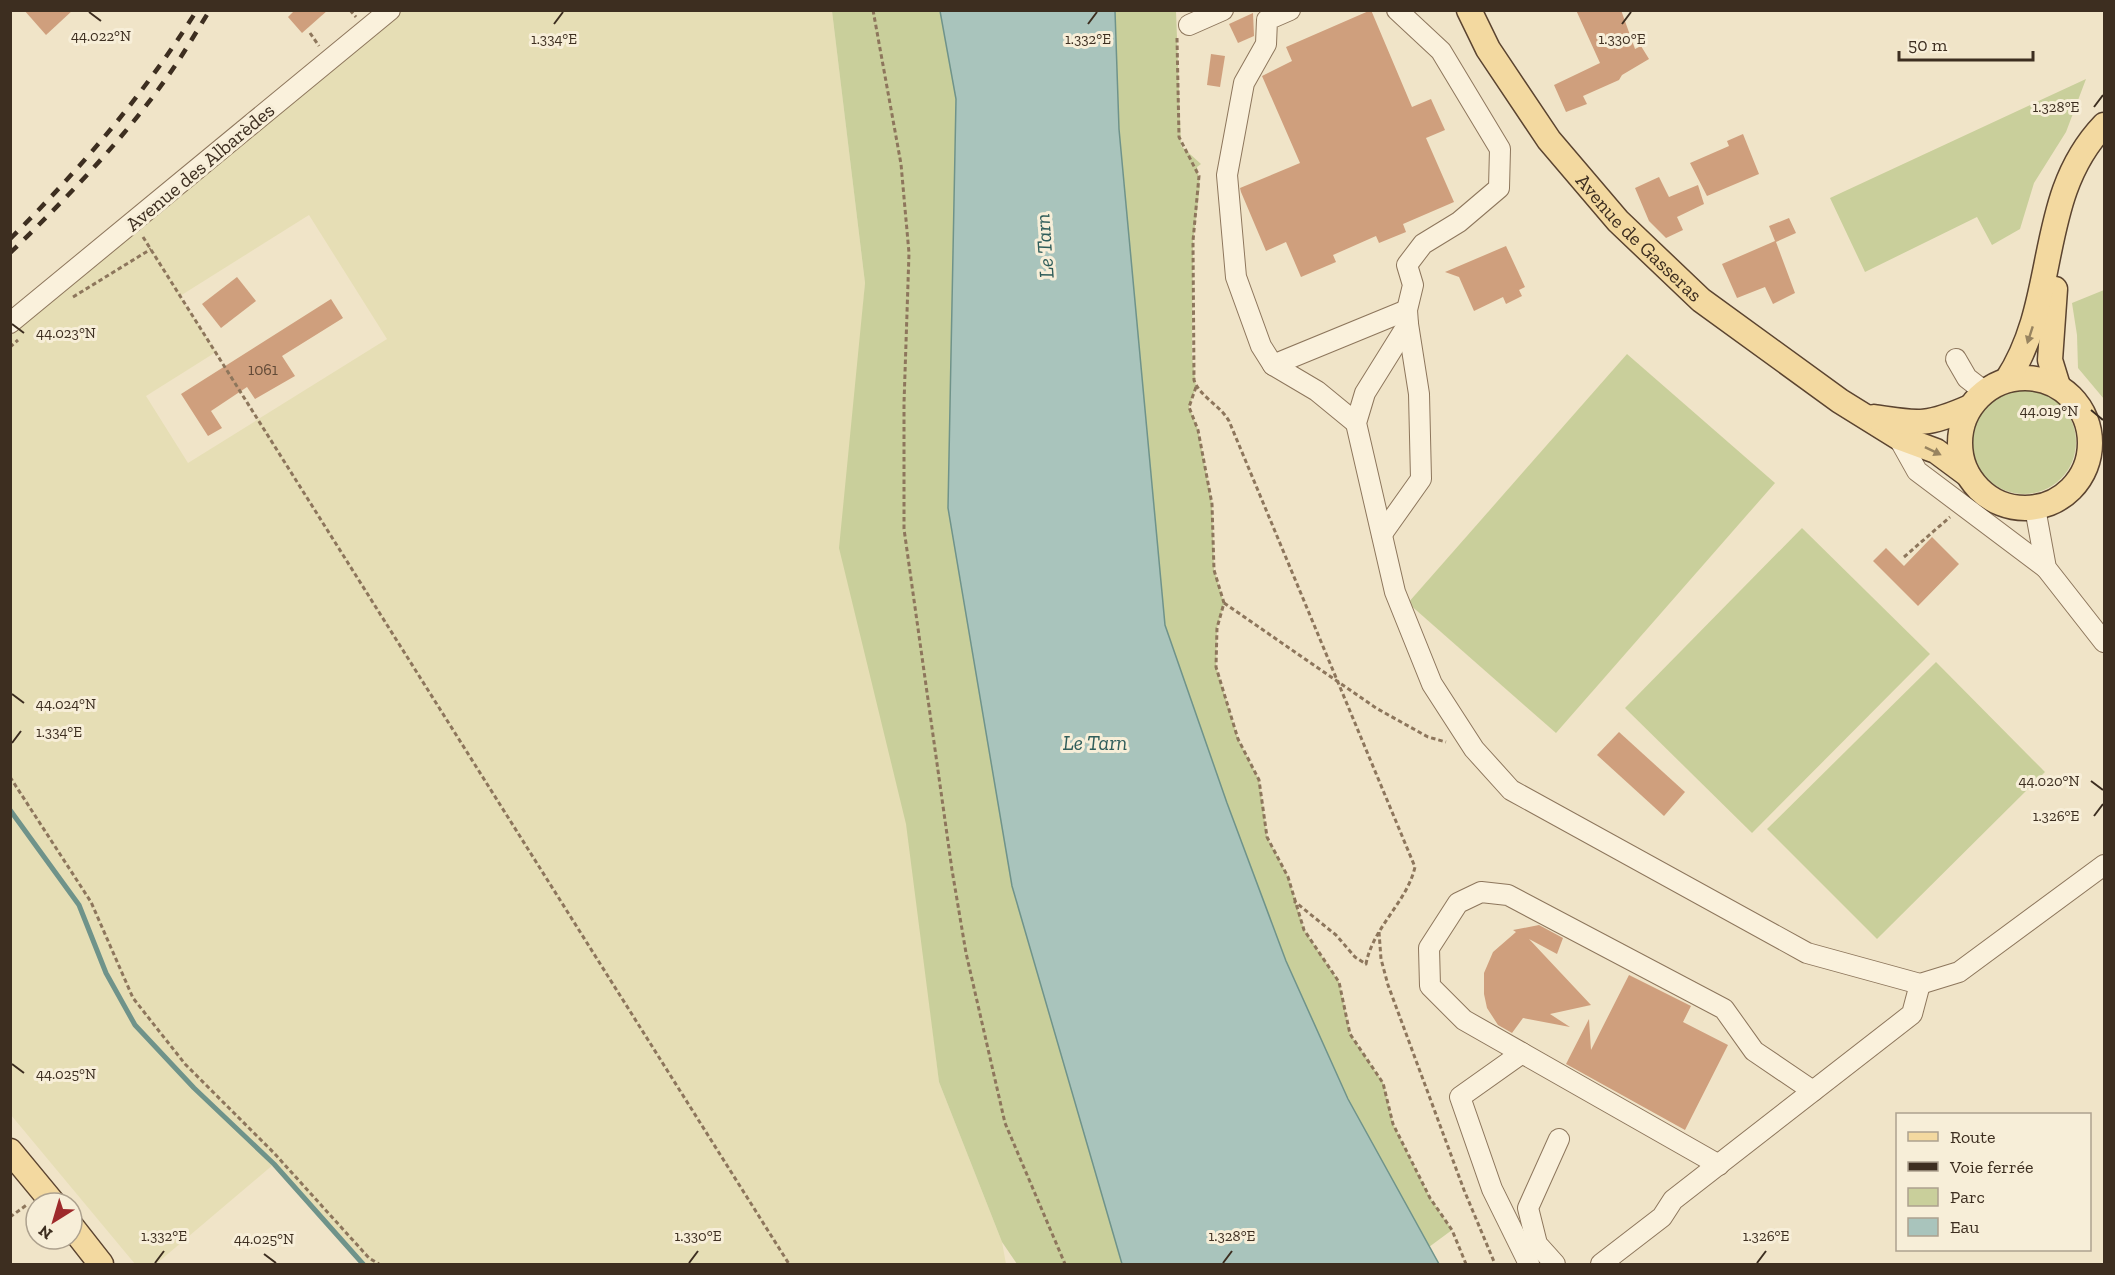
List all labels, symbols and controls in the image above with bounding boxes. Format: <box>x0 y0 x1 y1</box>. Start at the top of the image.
scale bar <box>1899 24 2032 62</box>
text: 44.022°N <box>71 27 131 45</box>
text: 1.334°E <box>531 30 577 48</box>
text: 1.332°E <box>1065 30 1111 48</box>
text: 1.330°E <box>1598 30 1646 48</box>
text: 50 m <box>1908 34 1948 56</box>
street label: Avenue des Albarèdes <box>121 98 279 236</box>
text: 1.328°E <box>2033 98 2080 116</box>
street label: Avenue de Gasseras <box>1571 169 1707 307</box>
water label: Le Tarn <box>1029 213 1059 279</box>
text: 44.023°N <box>36 324 96 342</box>
one-way arrow <box>2025 326 2034 344</box>
house number: 1061 <box>248 360 278 379</box>
text: 44.019°N <box>2020 402 2078 420</box>
one-way arrow <box>1925 446 1942 456</box>
text: 44.024°N <box>36 695 96 713</box>
text: 1.334°E <box>36 723 82 741</box>
water label: Le Tarn <box>1063 730 1127 755</box>
text: 44.020°N <box>2018 772 2080 790</box>
text: 1.326°E <box>2033 807 2080 825</box>
text: 44.025°N <box>36 1065 96 1083</box>
legend <box>1896 1113 2091 1251</box>
text: Route <box>1950 1126 1995 1148</box>
text: Voie ferrée <box>1949 1156 2033 1178</box>
text: Parc <box>1950 1186 1985 1208</box>
north arrow <box>24 1191 84 1251</box>
text: Eau <box>1950 1216 1979 1238</box>
text: N <box>35 1221 56 1244</box>
text: 1.332°E <box>141 1227 187 1245</box>
text: 1.330°E <box>674 1227 722 1245</box>
text: 1.328°E <box>1209 1227 1256 1245</box>
text: 1.326°E <box>1743 1227 1790 1245</box>
text: 44.025°N <box>234 1230 294 1248</box>

